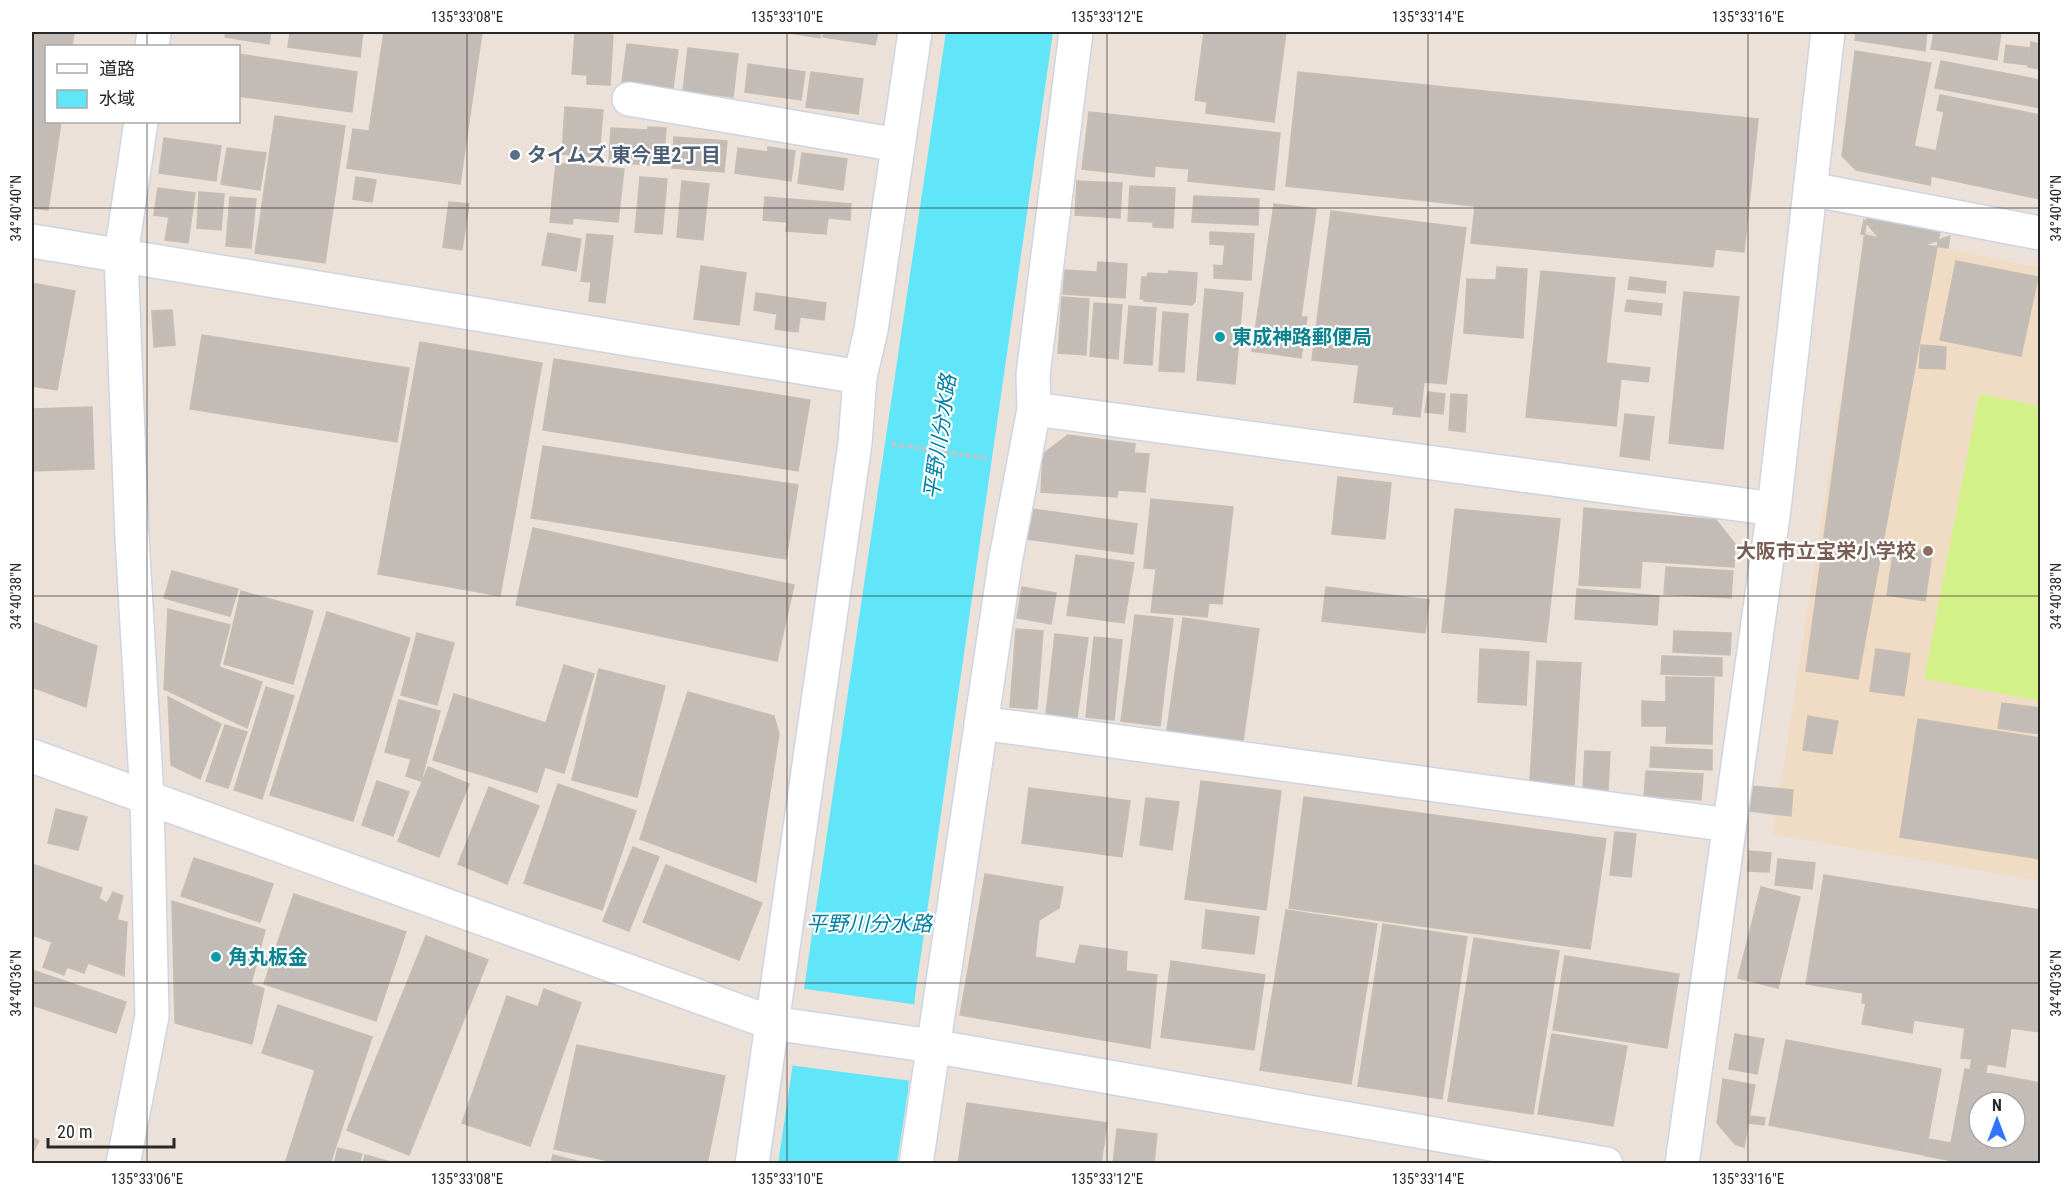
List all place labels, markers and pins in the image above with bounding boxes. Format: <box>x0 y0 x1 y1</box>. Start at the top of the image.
place label: タイムズ 東今里2丁目 <box>527 143 721 167</box>
marker: タイムズ 東今里2丁目 <box>508 148 522 162</box>
place label: 東成神路郵便局 <box>1232 325 1372 349</box>
marker: 東成神路郵便局 <box>1213 330 1227 344</box>
place label: 大阪市立宝栄小学校 <box>1736 539 1916 563</box>
marker: 大阪市立宝栄小学校 <box>1921 544 1935 558</box>
place label: 角丸板金 <box>228 945 308 969</box>
marker: 角丸板金 <box>209 950 223 964</box>

